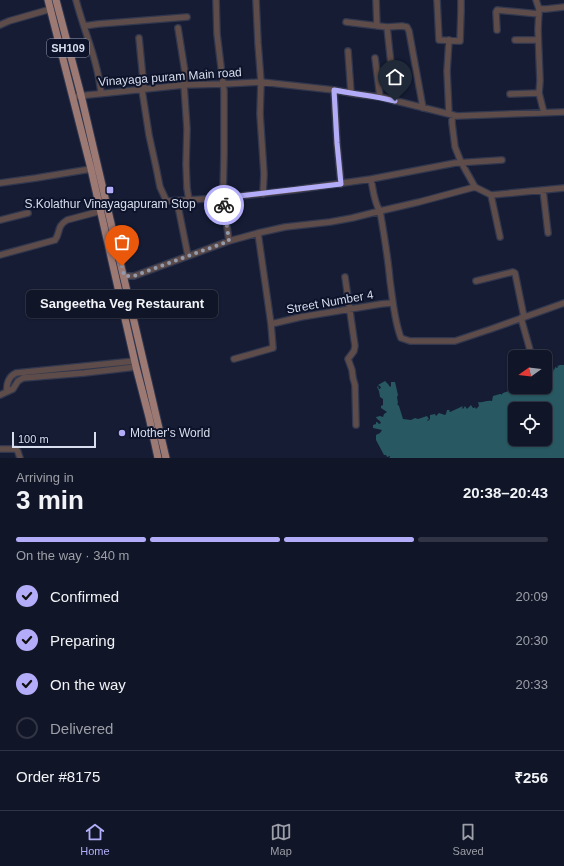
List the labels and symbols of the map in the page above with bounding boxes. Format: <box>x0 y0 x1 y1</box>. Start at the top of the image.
road number: SH109 <box>47 39 89 57</box>
pin <box>378 60 412 101</box>
street label: Vinayaga puram Main road <box>98 65 242 89</box>
marker: S.Kolathur Vinayagapuram Stop <box>105 185 115 195</box>
courier <box>204 185 244 225</box>
place label: S.Kolathur Vinayagapuram Stop <box>24 197 196 211</box>
pin <box>105 225 139 266</box>
street label: Street Number 4 <box>285 287 375 317</box>
callout: Sangeetha Veg Restaurant <box>26 290 218 318</box>
north arrow <box>508 350 552 394</box>
place label: Mother's World <box>130 426 210 440</box>
marker: Mother's World <box>117 428 127 438</box>
scale bar <box>12 430 96 449</box>

